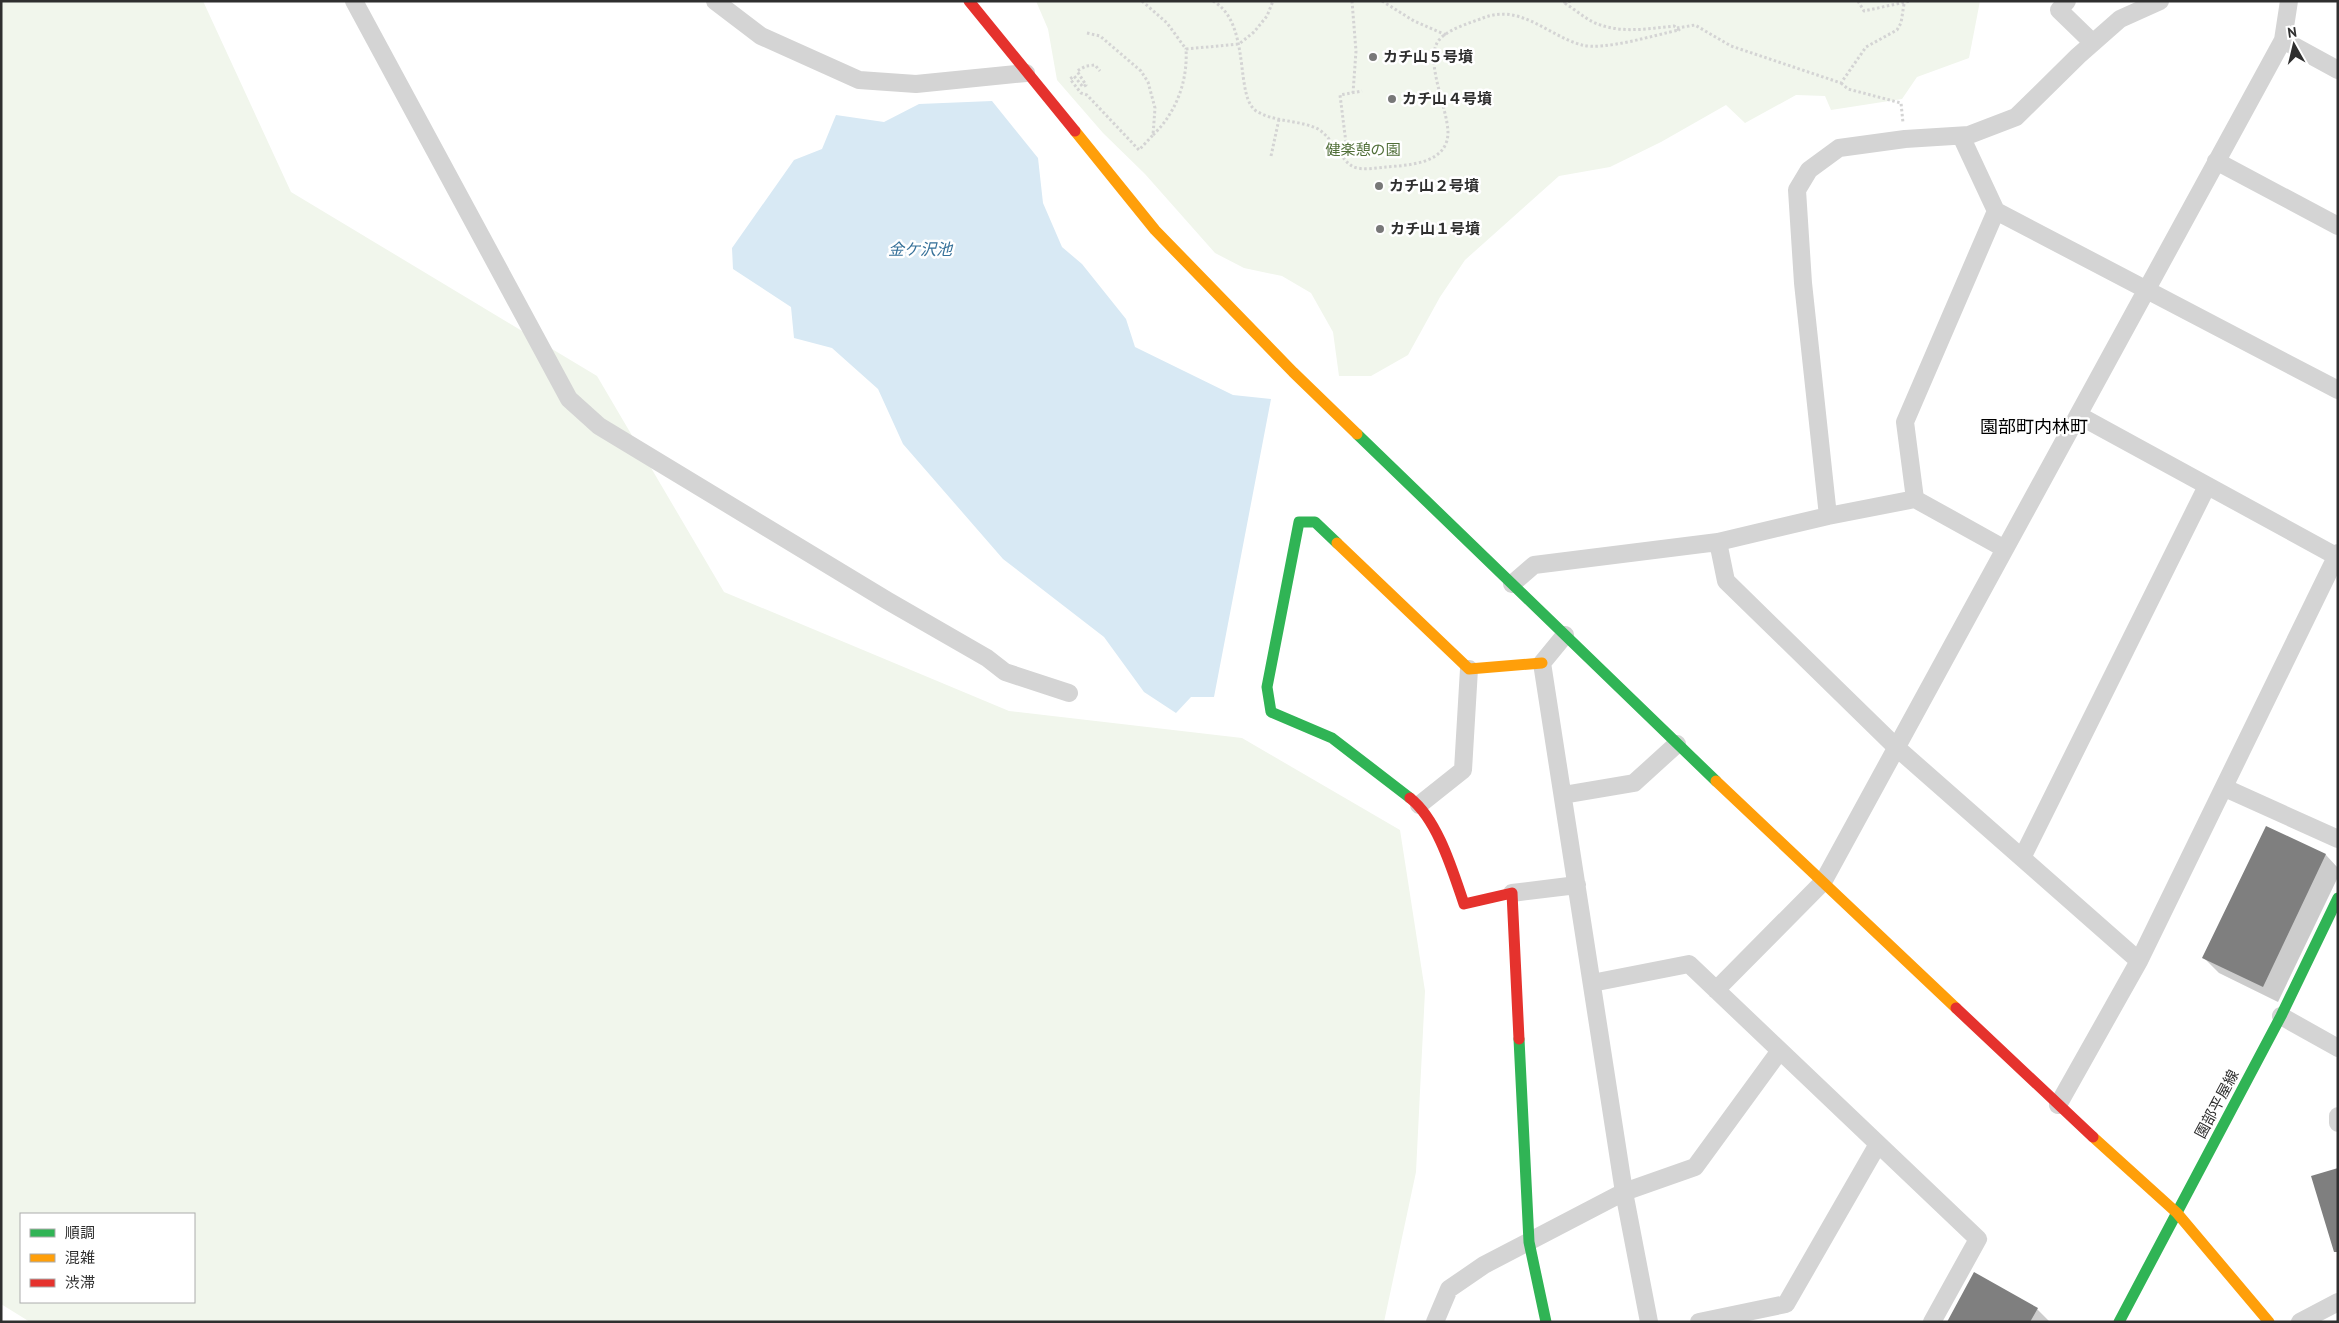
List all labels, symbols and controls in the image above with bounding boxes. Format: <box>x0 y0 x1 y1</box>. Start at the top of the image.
north arrow <box>2269 20 2319 70</box>
text: N <box>2286 23 2298 42</box>
place label: カチ山５号墳 <box>1383 47 1473 66</box>
marker: カチ山５号墳 <box>1367 51 1379 63</box>
place label: カチ山４号墳 <box>1402 89 1492 108</box>
marker: カチ山４号墳 <box>1386 93 1398 105</box>
park label: 健楽憩の園 <box>1325 140 1401 159</box>
place label: カチ山２号墳 <box>1389 176 1479 195</box>
marker: カチ山２号墳 <box>1373 180 1385 192</box>
place label: カチ山１号墳 <box>1390 219 1480 238</box>
marker: カチ山１号墳 <box>1374 223 1386 235</box>
water label: 金ケ沢池 <box>888 239 954 259</box>
district label: 園部町内林町 <box>1980 415 2088 438</box>
street label: 園部平屋線 <box>2191 1066 2243 1141</box>
legend <box>20 1213 195 1303</box>
text: 順調 <box>65 1223 95 1242</box>
text: 混雑 <box>65 1248 95 1267</box>
text: 渋滞 <box>65 1273 95 1292</box>

